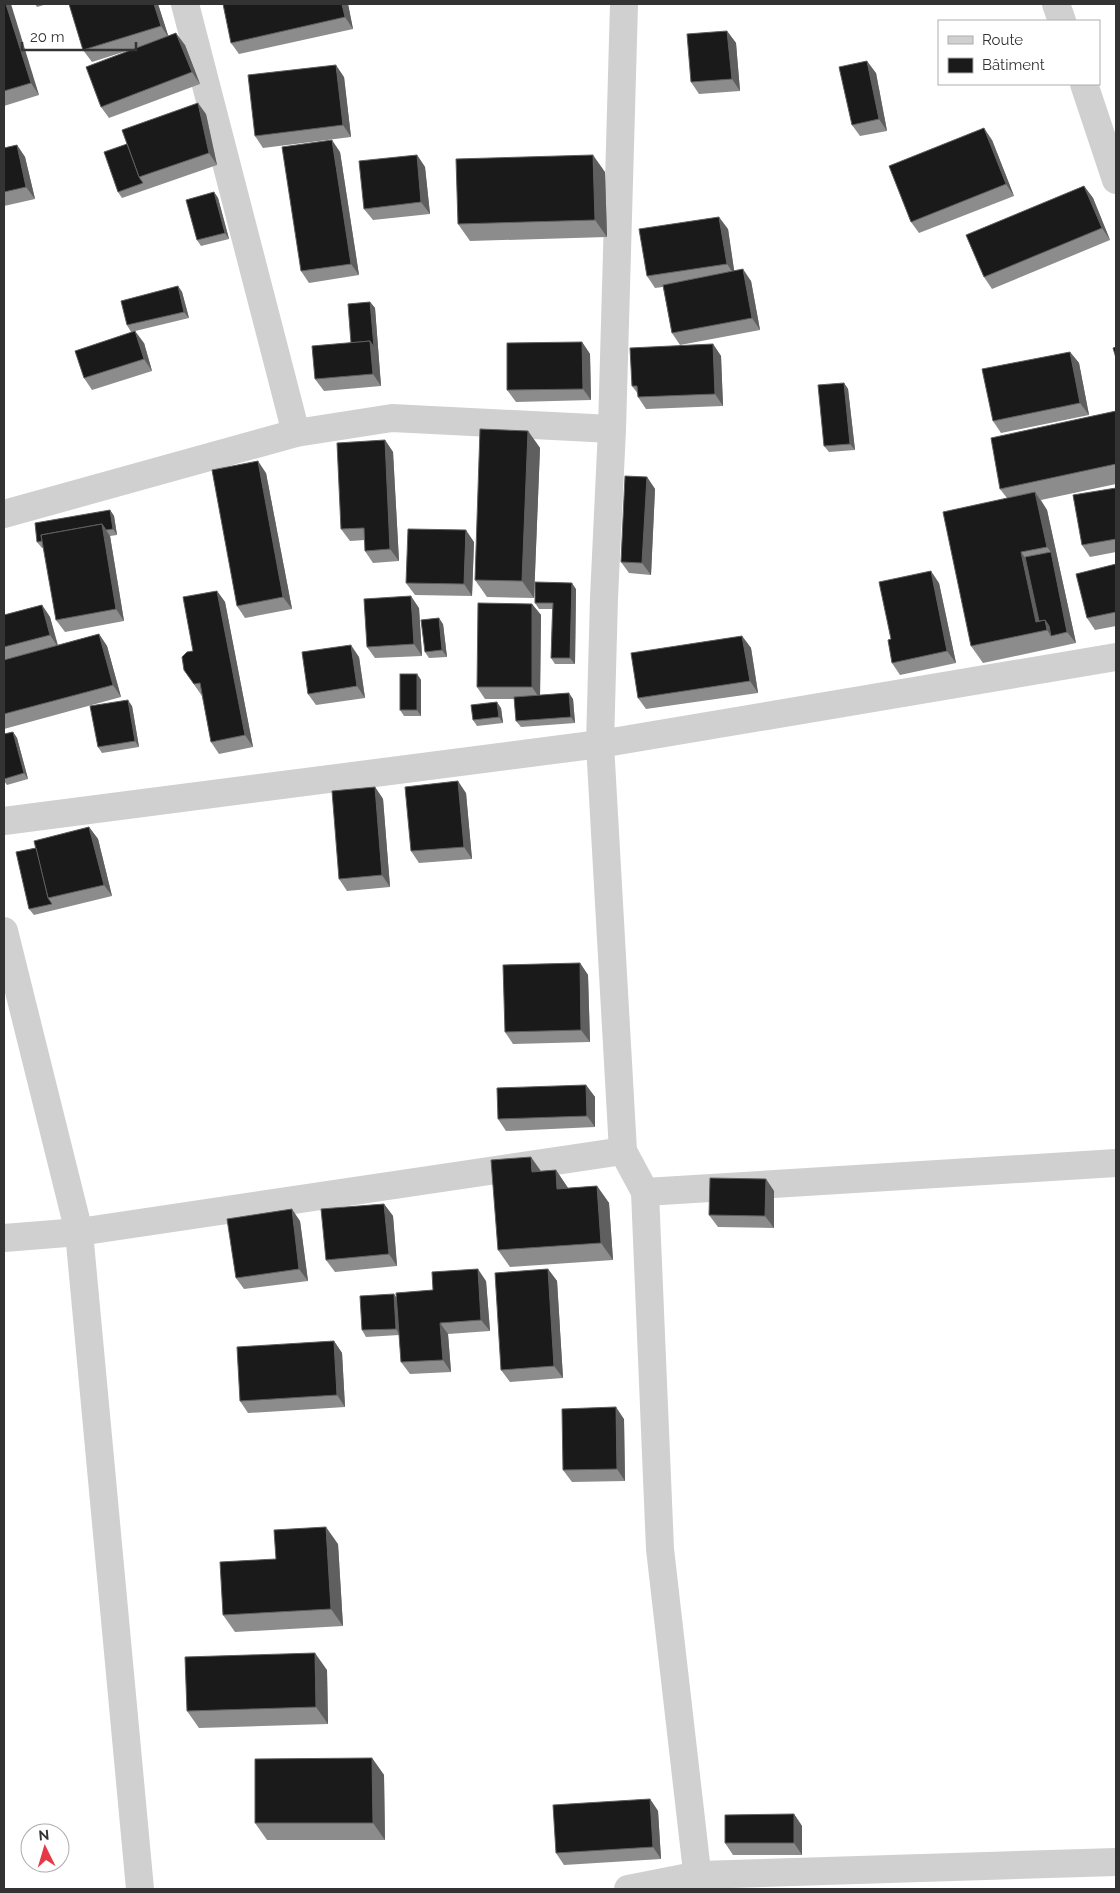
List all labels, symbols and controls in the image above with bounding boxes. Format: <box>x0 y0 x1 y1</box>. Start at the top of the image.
scale bar <box>22 20 136 52</box>
legend <box>938 20 1100 85</box>
text: 20 m <box>30 28 65 46</box>
text: Route <box>982 31 1023 49</box>
text: Bâtiment <box>982 56 1045 74</box>
north arrow <box>20 1823 70 1873</box>
text: N <box>38 1827 50 1843</box>

